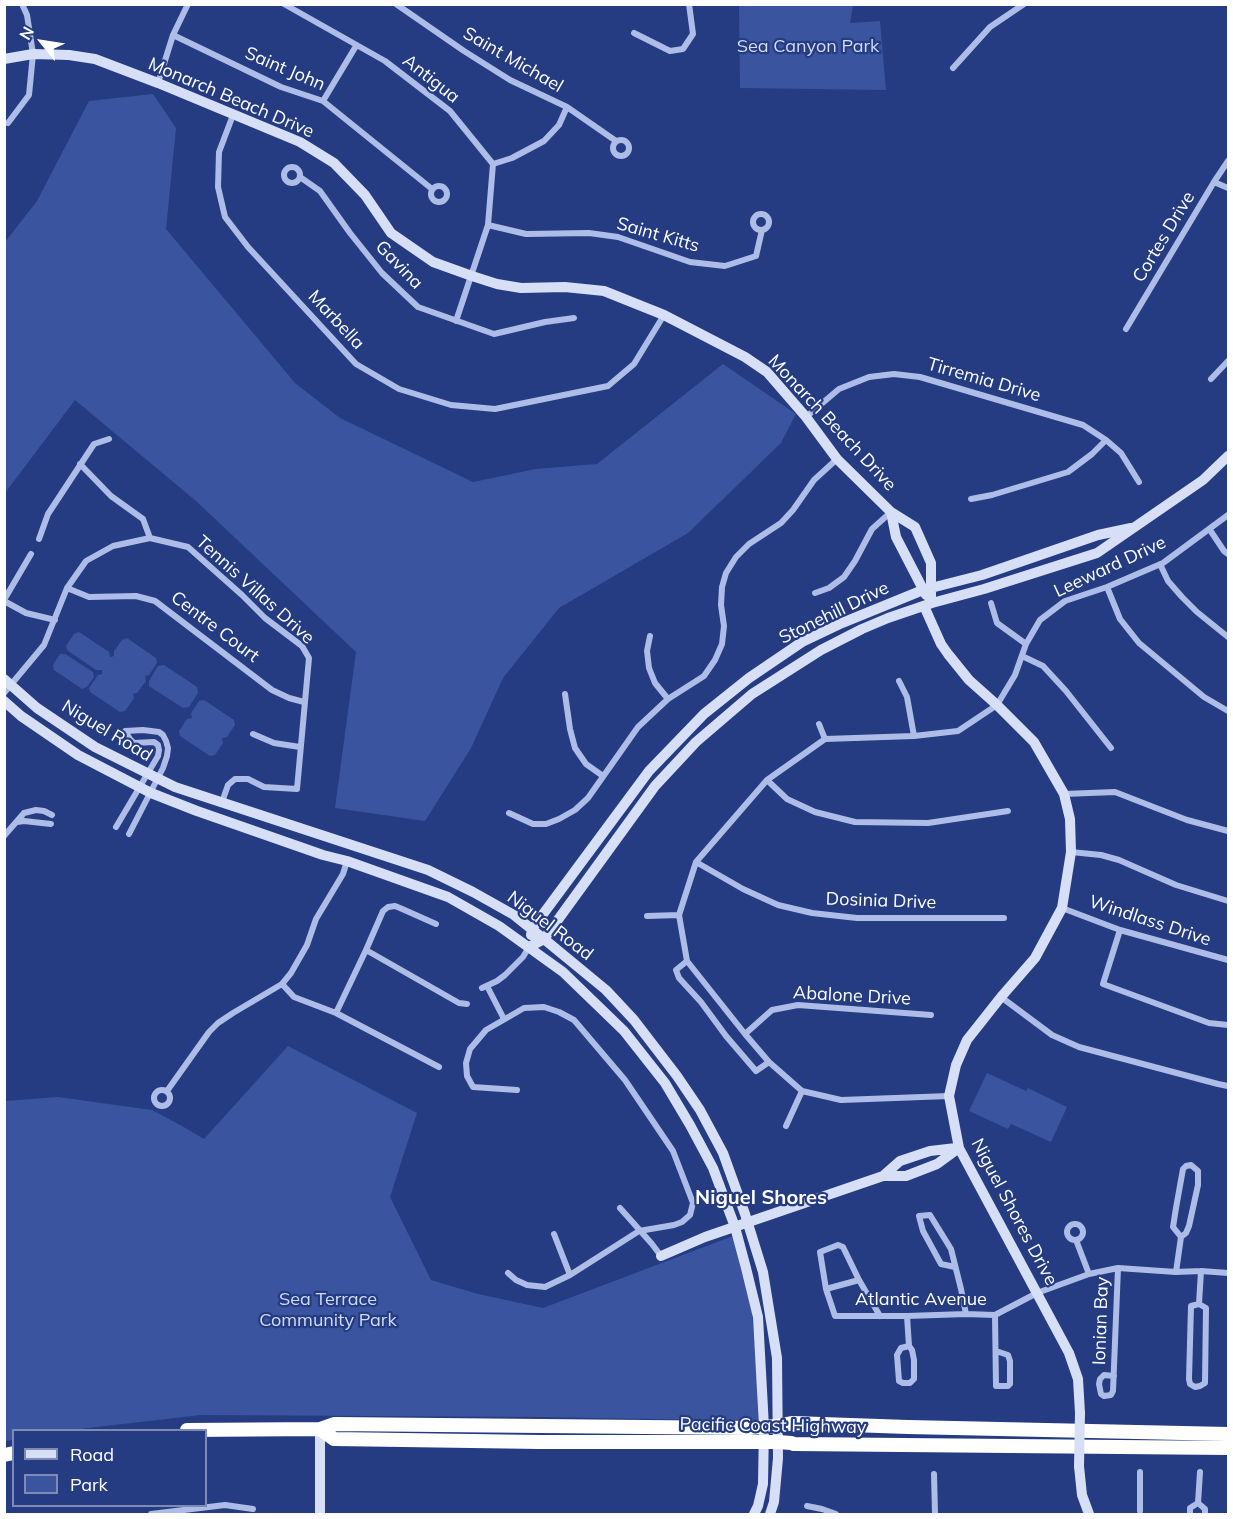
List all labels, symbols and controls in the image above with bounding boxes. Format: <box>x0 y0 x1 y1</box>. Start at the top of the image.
north arrow <box>12 12 72 72</box>
text: N <box>15 23 38 43</box>
street label: Saint Michael <box>459 23 567 97</box>
park label: Sea Canyon Park <box>737 36 879 58</box>
street label: Saint John <box>242 42 328 96</box>
street label: Antigua <box>398 50 464 108</box>
street label: Monarch Beach Drive <box>145 53 317 143</box>
street label: Cortes Drive <box>1128 188 1200 286</box>
street label: Saint Kitts <box>614 213 702 257</box>
street label: Gavina <box>371 236 427 294</box>
street label: Marbella <box>303 286 369 354</box>
street label: Monarch Beach Drive <box>763 351 901 495</box>
street label: Tirremia Drive <box>925 353 1043 407</box>
street label: Tennis Villas Drive <box>191 531 319 649</box>
street label: Leeward Drive <box>1051 532 1169 602</box>
street label: Stonehill Drive <box>776 577 892 649</box>
street label: Centre Court <box>167 587 263 667</box>
street label: Niguel Road <box>58 696 156 766</box>
street label: Niguel Road <box>503 887 597 965</box>
street label: Dosinia Drive <box>825 888 937 914</box>
street label: Windlass Drive <box>1086 891 1214 951</box>
street label: Abalone Drive <box>793 982 911 1010</box>
street label: Niguel Shores Drive <box>966 1135 1062 1289</box>
district label: Niguel Shores <box>695 1186 827 1210</box>
street label: Ionian Bay <box>1089 1276 1113 1366</box>
park label: Sea Terrace Community Park <box>259 1289 397 1332</box>
street label: Atlantic Avenue <box>855 1289 987 1311</box>
street label: Pacific Coast Highway <box>679 1414 867 1438</box>
legend <box>12 1429 207 1507</box>
text: Road <box>70 1443 114 1466</box>
text: Park <box>70 1473 108 1496</box>

